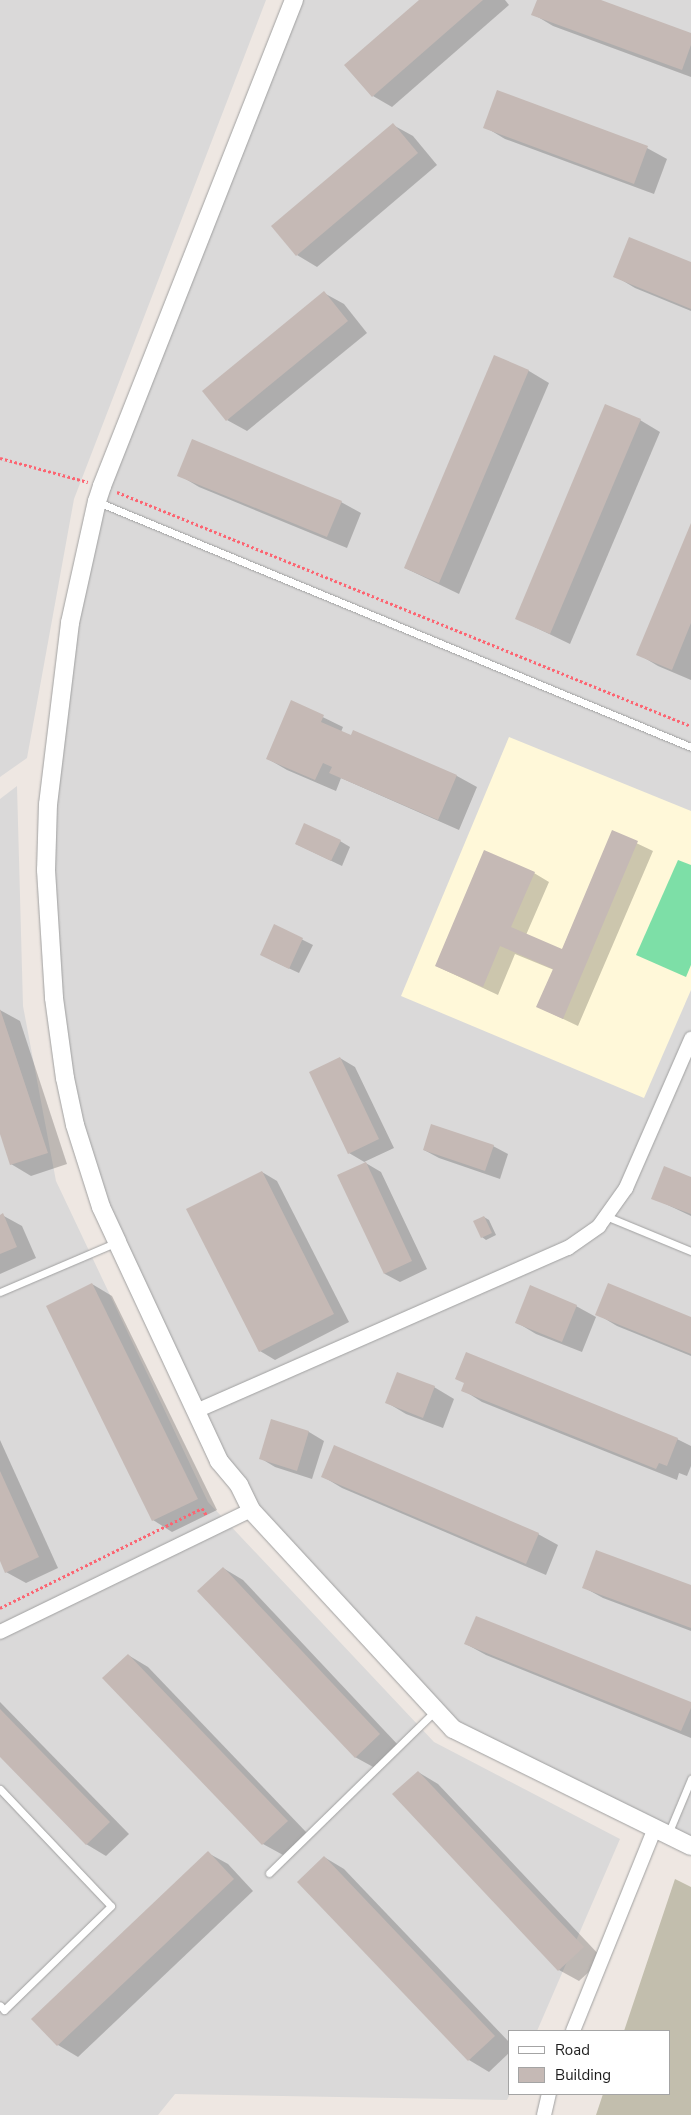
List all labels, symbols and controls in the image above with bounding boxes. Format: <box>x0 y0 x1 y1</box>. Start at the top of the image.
legend <box>508 2030 671 2095</box>
text: Road <box>555 2040 590 2060</box>
text: Building <box>555 2065 611 2085</box>

